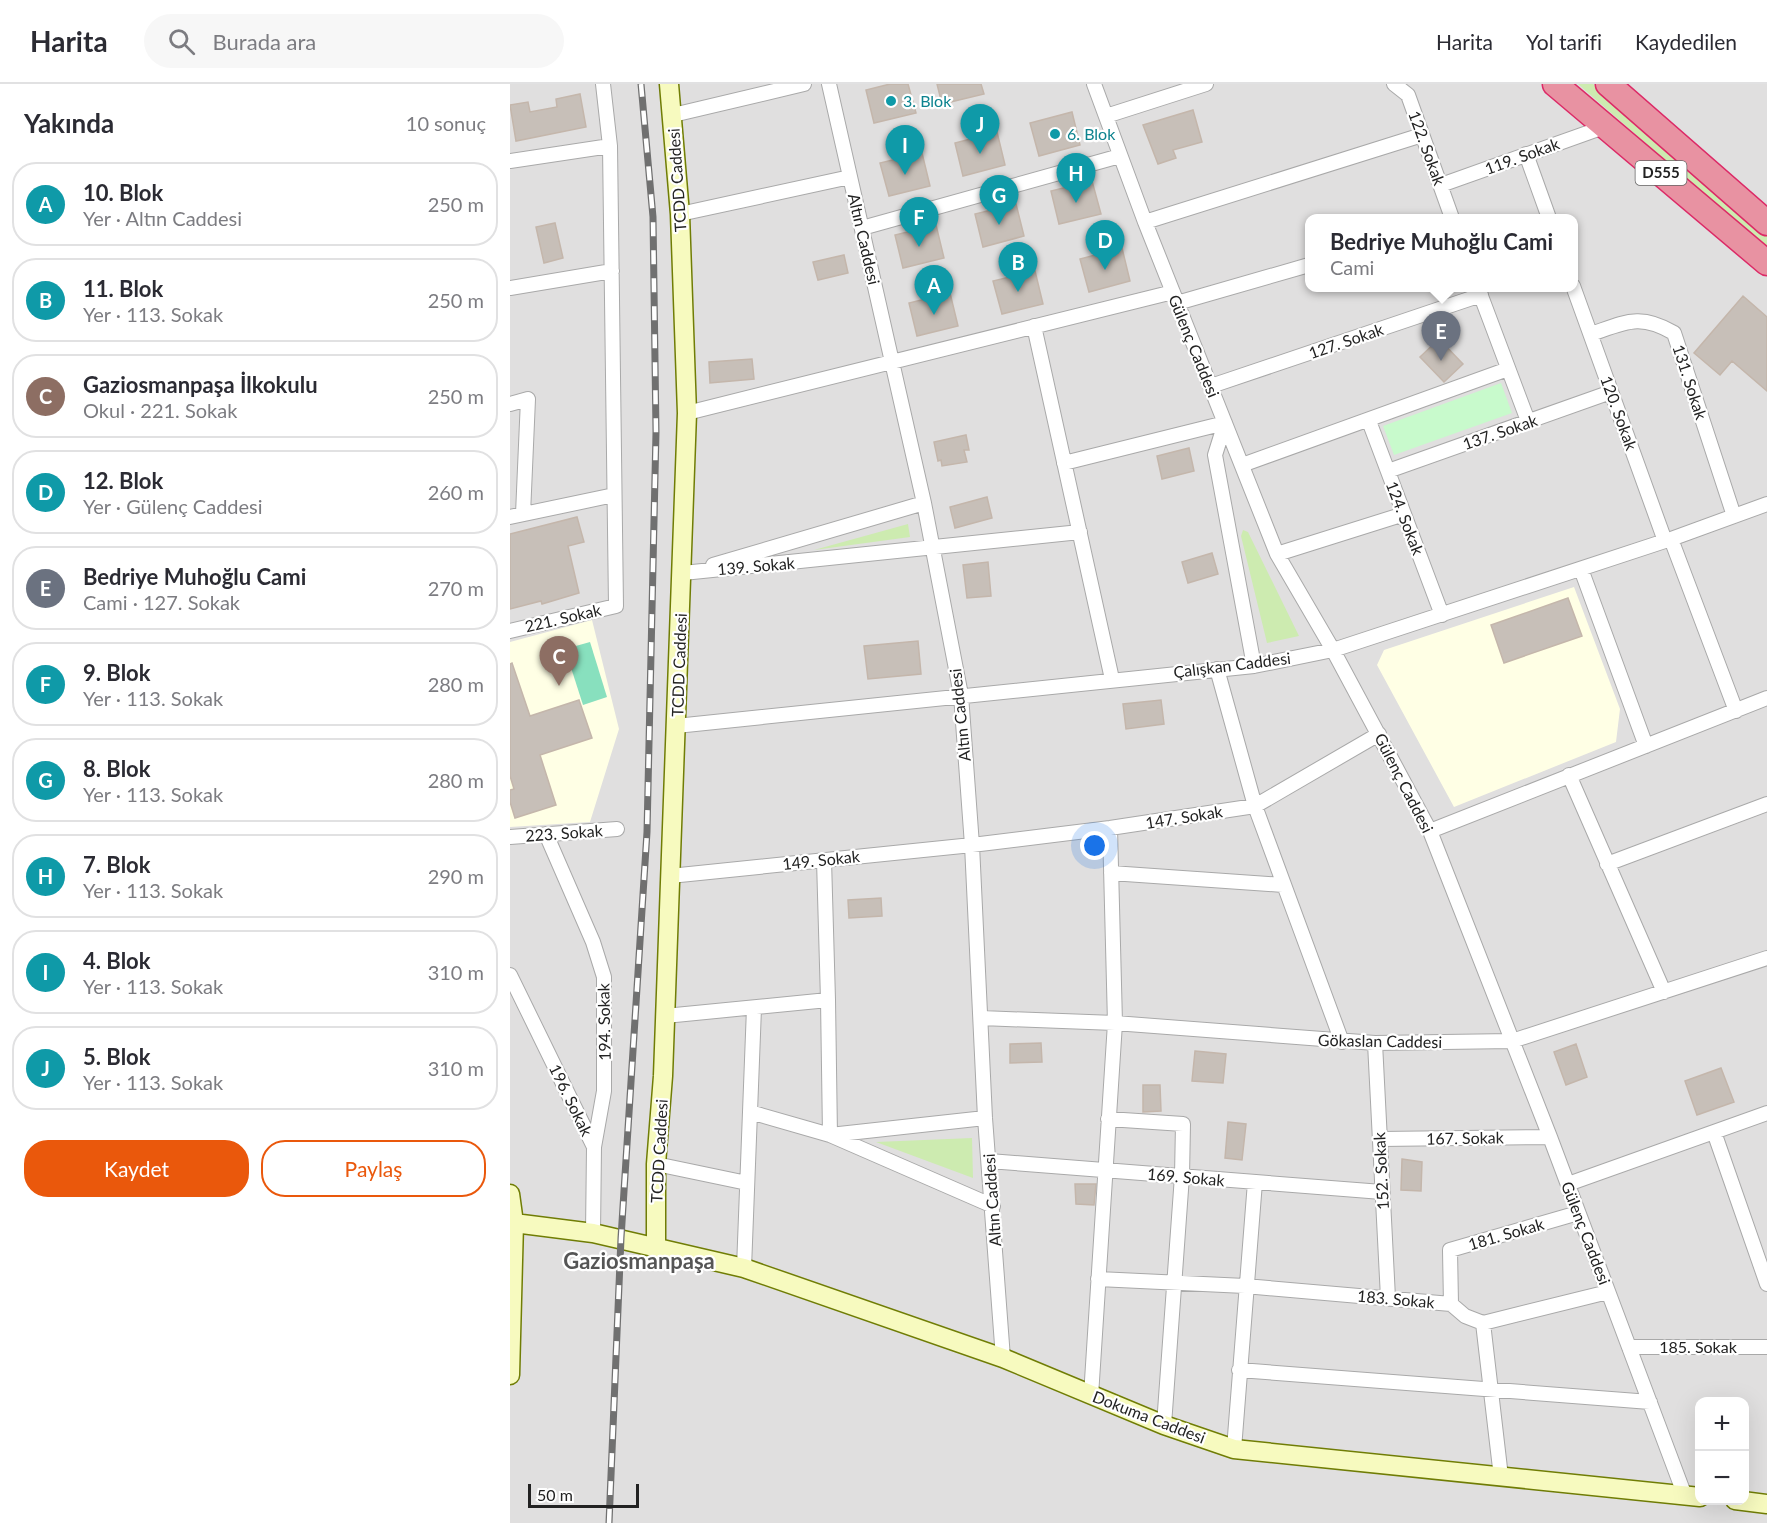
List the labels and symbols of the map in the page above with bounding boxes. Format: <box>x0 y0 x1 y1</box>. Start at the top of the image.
place label: 3. Blok <box>903 91 952 110</box>
marker: 3. Blok <box>884 94 898 108</box>
pin: J <box>960 104 1000 154</box>
street label: 122. Sokak <box>1405 108 1450 188</box>
place label: 6. Blok <box>1067 124 1116 143</box>
pin: I <box>886 126 924 175</box>
marker: 6. Blok <box>1048 127 1062 141</box>
street label: TCDD Caddesi <box>663 128 690 232</box>
street label: 119. Sokak <box>1482 133 1562 178</box>
pin: H <box>1056 154 1096 203</box>
road number: D555 <box>1636 161 1686 185</box>
pin: G <box>980 176 1018 225</box>
street label: Altın Caddesi <box>845 191 884 286</box>
pin: F <box>900 198 938 247</box>
pin: D <box>1086 220 1124 270</box>
pin: B <box>998 242 1038 292</box>
pin: A <box>914 266 954 315</box>
street label: Gülenç Caddesi <box>1165 292 1224 400</box>
pin: E <box>1422 312 1460 361</box>
street label: 127. Sokak <box>1306 319 1386 362</box>
street label: 131. Sokak <box>1669 342 1712 423</box>
street label: 120. Sokak <box>1597 373 1642 453</box>
street label: 137. Sokak <box>1460 410 1540 453</box>
street label: 124. Sokak <box>1383 478 1429 558</box>
street label: 139. Sokak <box>716 553 796 578</box>
street label: 221. Sokak <box>523 599 604 636</box>
street label: TCDD Caddesi <box>667 613 690 717</box>
pin: C <box>539 636 578 686</box>
street label: Çalışkan Caddesi <box>1172 648 1292 681</box>
street label: Altın Caddesi <box>945 668 974 762</box>
street label: Gülenç Caddesi <box>1371 730 1438 836</box>
street label: 147. Sokak <box>1144 801 1225 832</box>
street label: 223. Sokak <box>525 820 604 845</box>
your location <box>1080 831 1109 860</box>
street label: 149. Sokak <box>781 846 861 873</box>
street label: 194. Sokak <box>593 982 614 1061</box>
street label: Gökaslan Caddesi <box>1318 1030 1442 1051</box>
street label: 196. Sokak <box>546 1061 597 1140</box>
street label: TCDD Caddesi <box>646 1099 671 1203</box>
street label: 167. Sokak <box>1426 1127 1505 1148</box>
street label: 152. Sokak <box>1369 1131 1392 1210</box>
street label: Altın Caddesi <box>979 1153 1004 1247</box>
street label: 169. Sokak <box>1147 1164 1226 1189</box>
street label: Gülenç Caddesi <box>1558 1178 1615 1287</box>
street label: 181. Sokak <box>1466 1213 1547 1253</box>
district label: Gaziosmanpaşa <box>563 1247 715 1274</box>
street label: 183. Sokak <box>1357 1286 1436 1311</box>
street label: 185. Sokak <box>1659 1337 1738 1356</box>
street label: Dokuma Caddesi <box>1090 1386 1208 1447</box>
scale bar <box>528 1481 639 1508</box>

